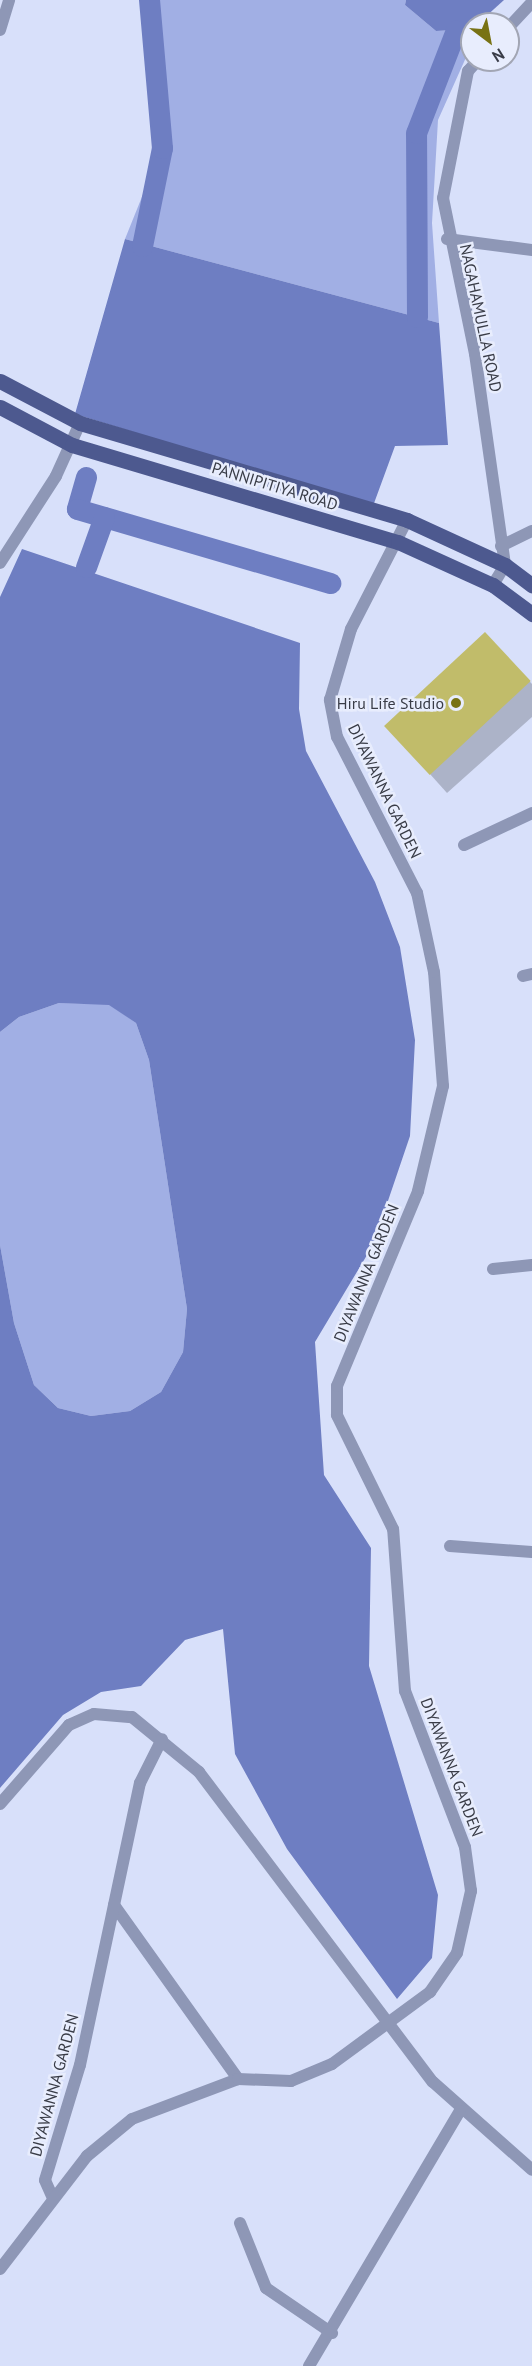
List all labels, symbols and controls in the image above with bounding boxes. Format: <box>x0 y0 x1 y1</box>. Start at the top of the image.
north arrow <box>460 12 520 72</box>
text: N <box>489 44 508 67</box>
street label: NAGAHAMULLA ROAD <box>456 242 506 394</box>
street label: PANNIPITIYA ROAD <box>209 458 341 514</box>
place label: Hiru Life Studio <box>337 693 444 713</box>
marker: Hiru Life Studio <box>449 696 463 710</box>
street label: DIYAWANNA GARDEN <box>344 720 426 862</box>
street label: DIYAWANNA GARDEN <box>329 1201 403 1345</box>
street label: DIYAWANNA GARDEN <box>417 1695 487 1839</box>
street label: DIYAWANNA GARDEN <box>26 2011 82 2159</box>

